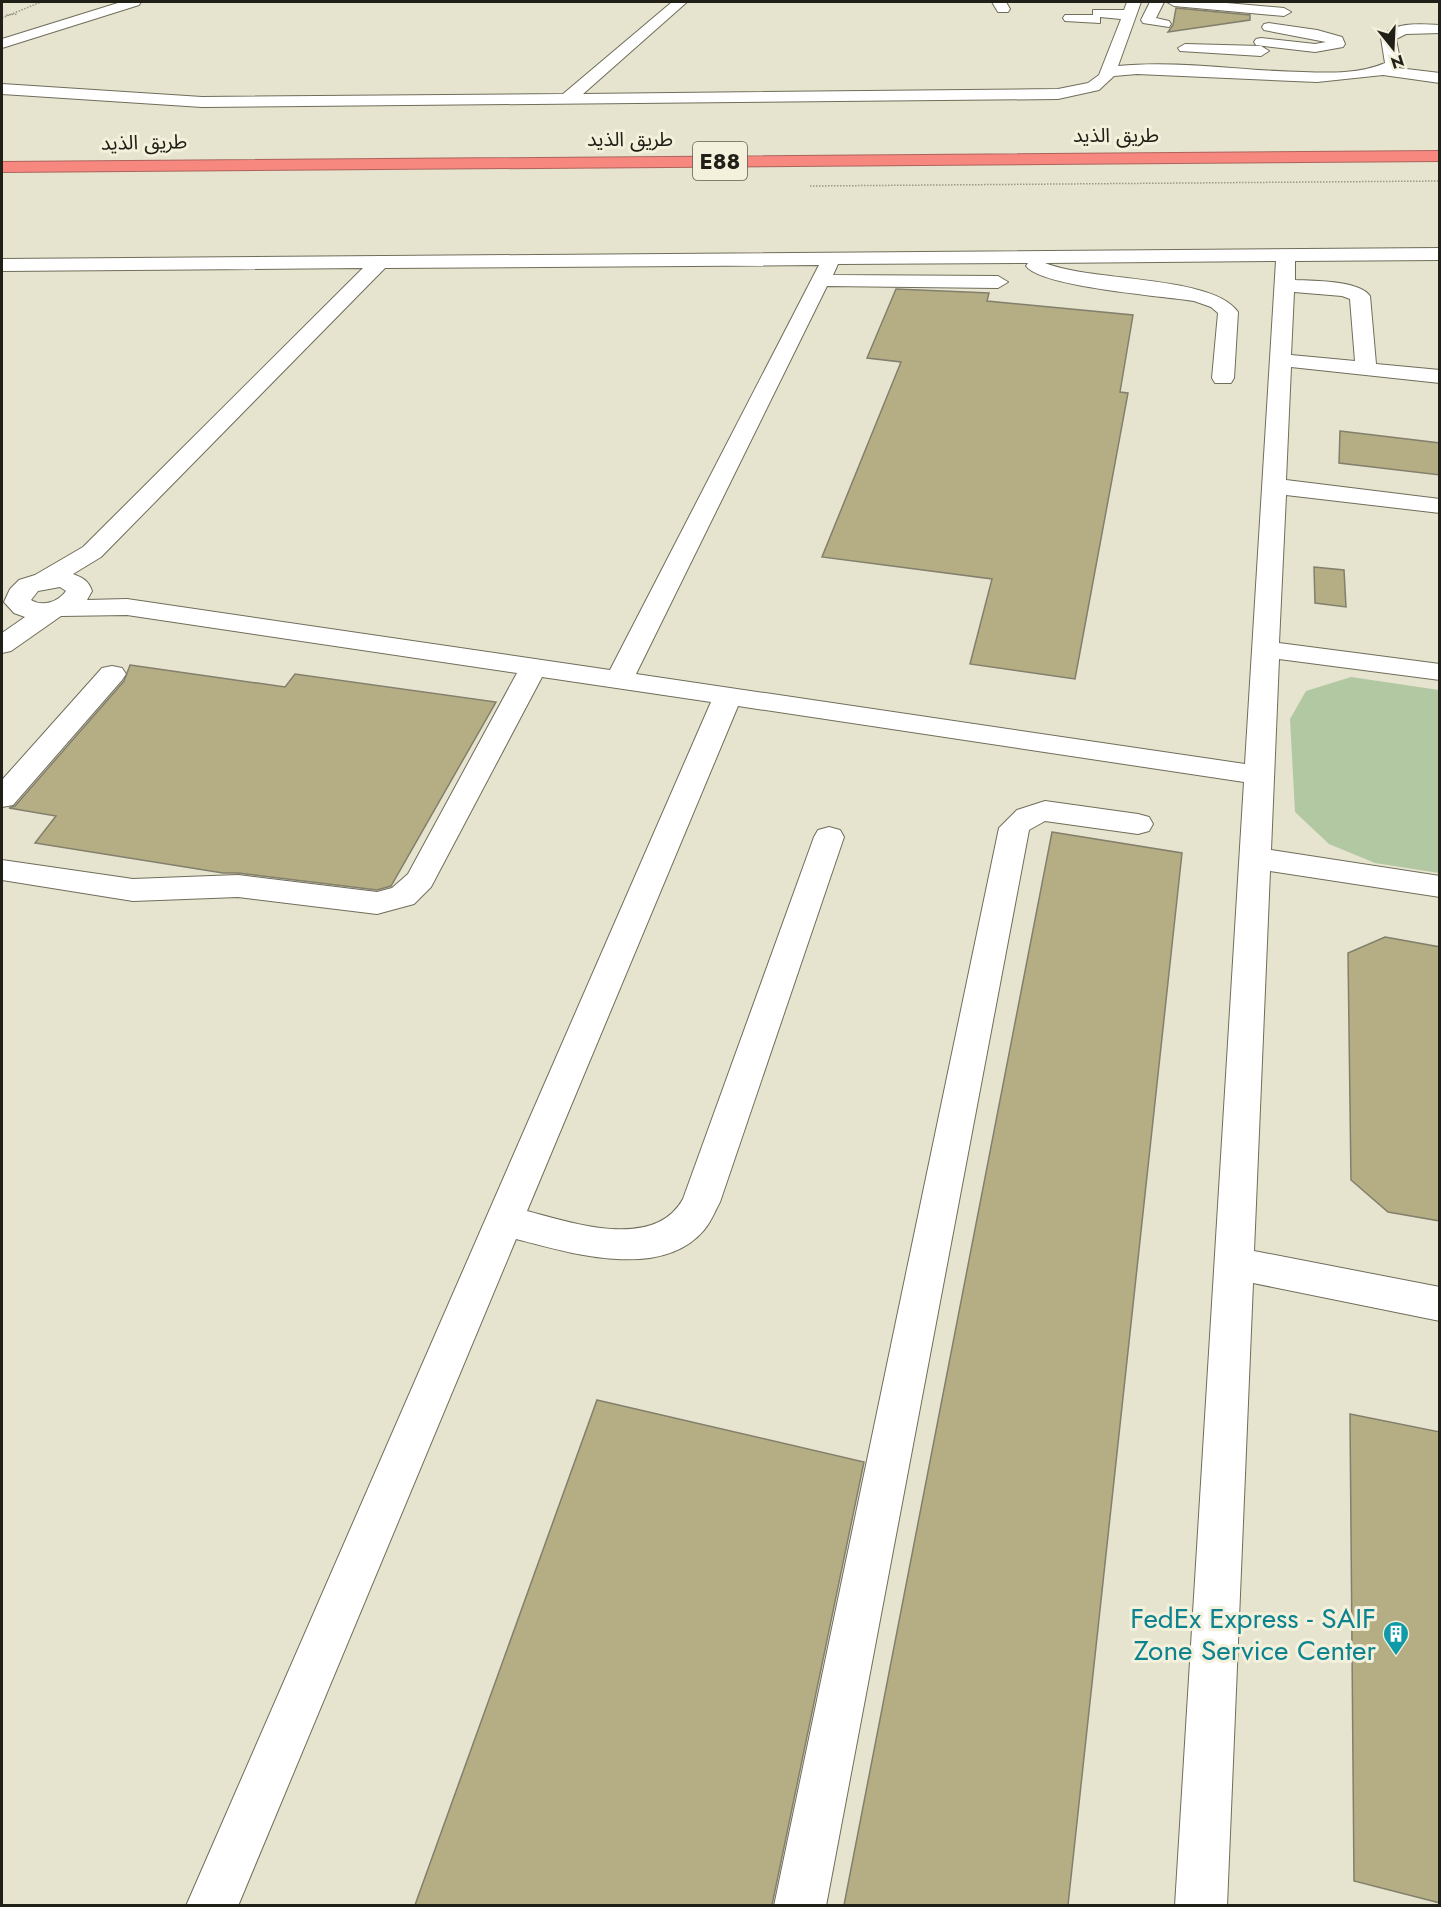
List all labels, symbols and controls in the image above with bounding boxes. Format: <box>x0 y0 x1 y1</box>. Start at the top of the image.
north arrow <box>1363 18 1423 78</box>
text: N <box>1388 49 1407 75</box>
street label: طريق الذيد <box>1073 121 1159 150</box>
street label: طريق الذيد <box>587 125 673 154</box>
street label: طريق الذيد <box>101 127 187 158</box>
road number: E88 <box>693 142 747 180</box>
place label: FedEx Express - SAIF Zone Service Center <box>1130 1598 1376 1671</box>
building icon: FedEx Express - SAIF Zone Service Center <box>1381 1619 1411 1657</box>

